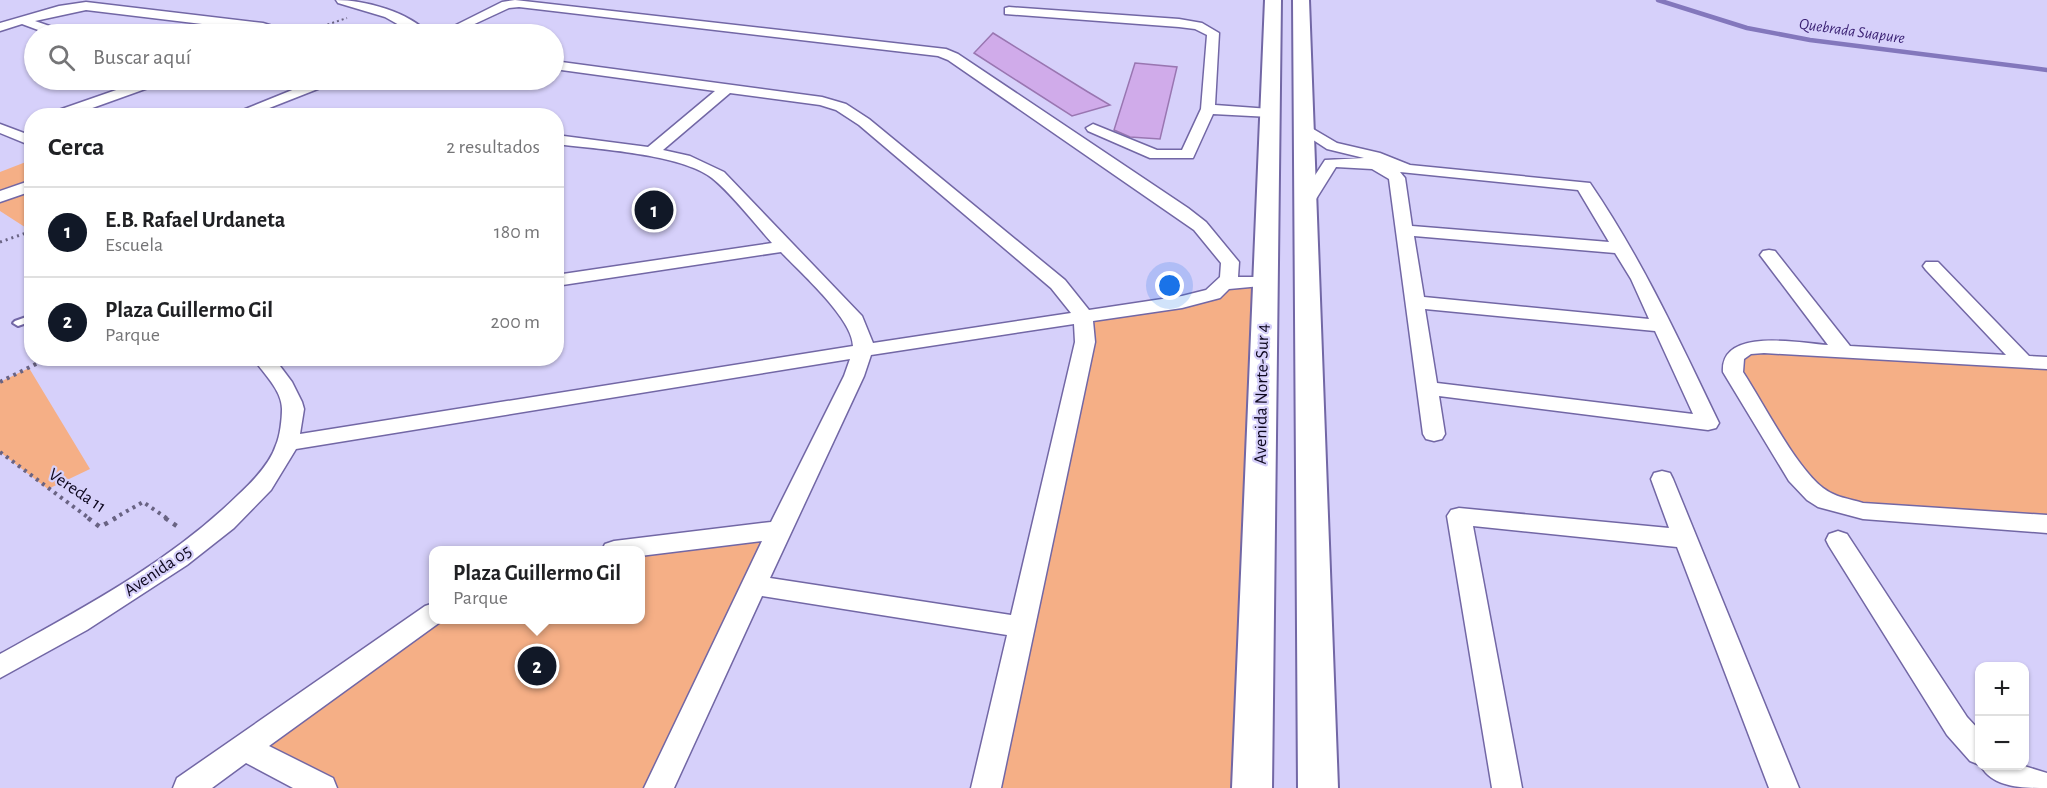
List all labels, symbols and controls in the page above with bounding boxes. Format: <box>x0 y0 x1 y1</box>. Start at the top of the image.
water label: Quebrada Suapure <box>1798 16 1906 47</box>
search box <box>24 24 564 90</box>
icon: search <box>45 41 78 74</box>
text: Buscar aquí <box>93 46 191 68</box>
text: Cerca <box>48 134 105 160</box>
text: 2 resultados <box>446 137 540 157</box>
pin: 1 <box>634 188 674 232</box>
text: E.B. Rafael Urdaneta <box>105 209 285 231</box>
text: 1 <box>64 222 71 242</box>
text: 180 m <box>494 222 540 242</box>
text: Escuela <box>105 235 163 255</box>
your location <box>1155 271 1184 300</box>
text: Plaza Guillermo Gil <box>105 299 273 321</box>
text: 2 <box>63 312 72 332</box>
text: 200 m <box>490 312 540 332</box>
street label: Avenida Norte-Sur 4 <box>1252 323 1272 464</box>
text: Parque <box>105 325 160 345</box>
street label: Vereda 11 <box>45 465 109 517</box>
street label: Avenida 05 <box>121 542 195 600</box>
popup <box>429 546 645 624</box>
text: Plaza Guillermo Gil <box>453 562 621 584</box>
text: Parque <box>453 588 508 608</box>
pin: 2 <box>518 644 556 688</box>
map controls <box>1975 662 2029 770</box>
button: + <box>1975 662 2029 716</box>
button: − <box>1975 716 2029 770</box>

